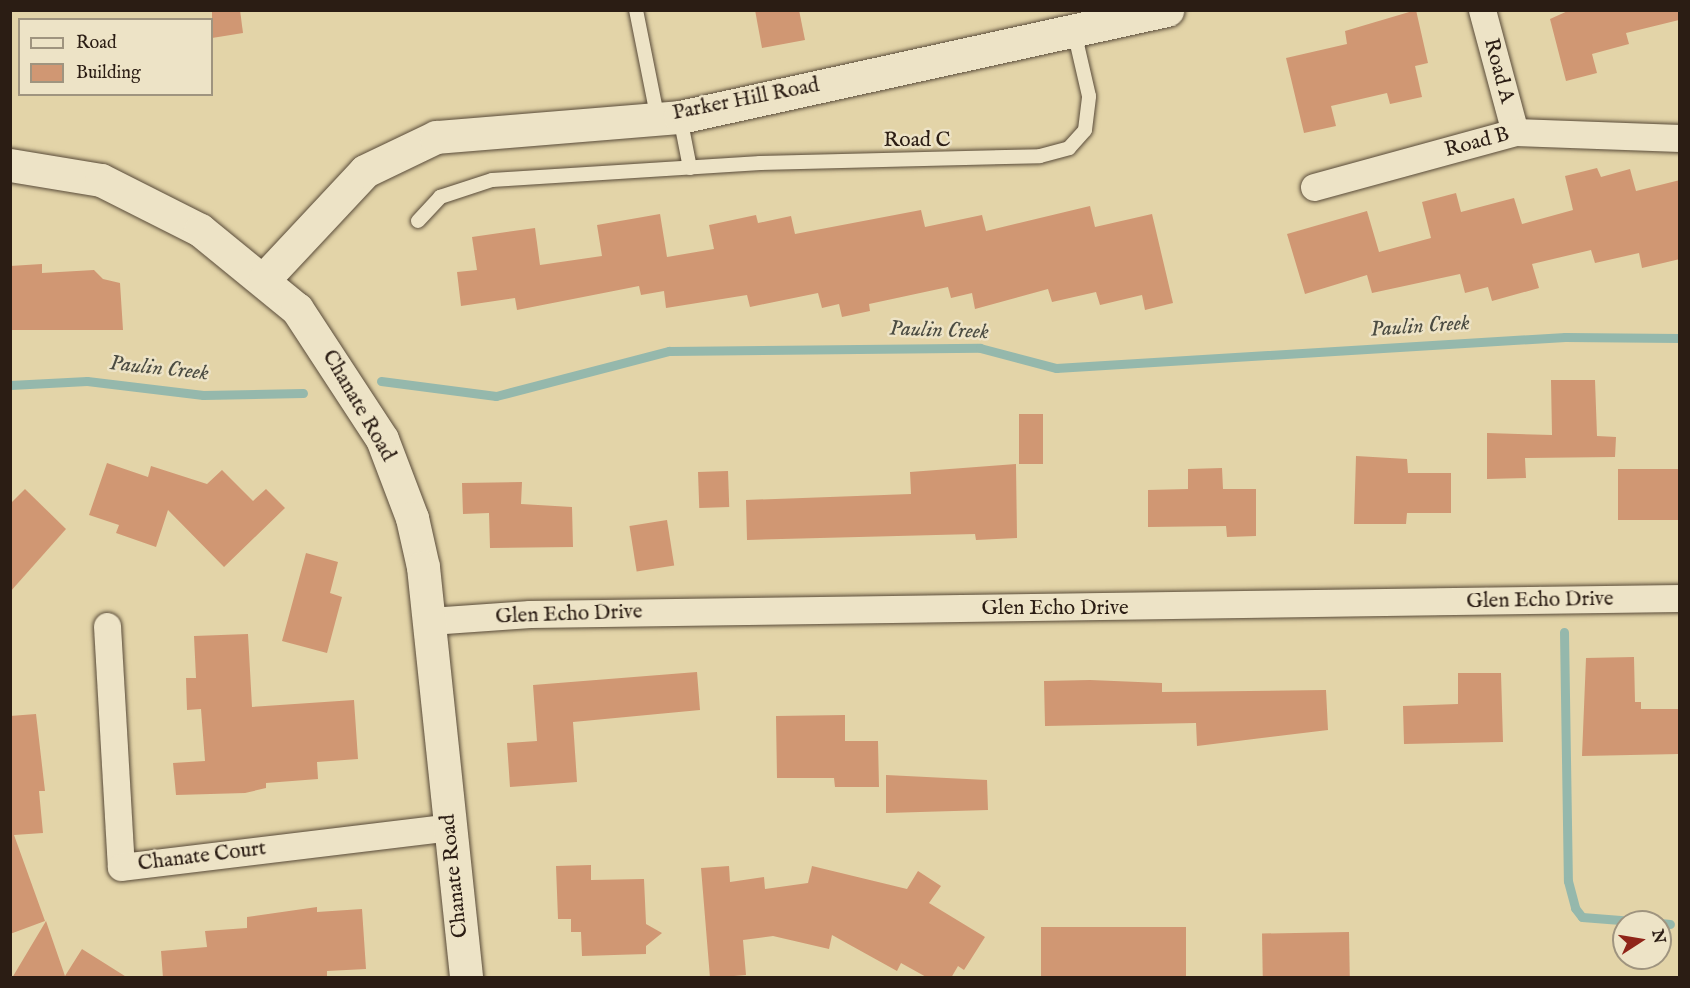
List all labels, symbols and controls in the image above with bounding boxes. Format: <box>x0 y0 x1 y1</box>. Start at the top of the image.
legend <box>18 18 213 96</box>
text: Road <box>76 32 117 55</box>
street label: Road A <box>1477 36 1519 106</box>
text: Building <box>76 62 141 85</box>
street label: Parker Hill Road <box>670 73 822 127</box>
street label: Road B <box>1442 122 1512 164</box>
street label: Road C <box>883 128 951 154</box>
water label: Paulin Creek <box>1369 310 1471 344</box>
water label: Paulin Creek <box>889 316 989 346</box>
street label: Chanate Road <box>316 346 400 466</box>
water label: Paulin Creek <box>108 351 210 387</box>
street label: Glen Echo Drive <box>1466 587 1614 615</box>
street label: Glen Echo Drive <box>981 596 1129 622</box>
street label: Glen Echo Drive <box>495 600 643 630</box>
street label: Chanate Road <box>436 813 474 939</box>
street label: Chanate Court <box>136 837 268 877</box>
north arrow <box>1612 910 1672 970</box>
text: N <box>1646 928 1669 946</box>

